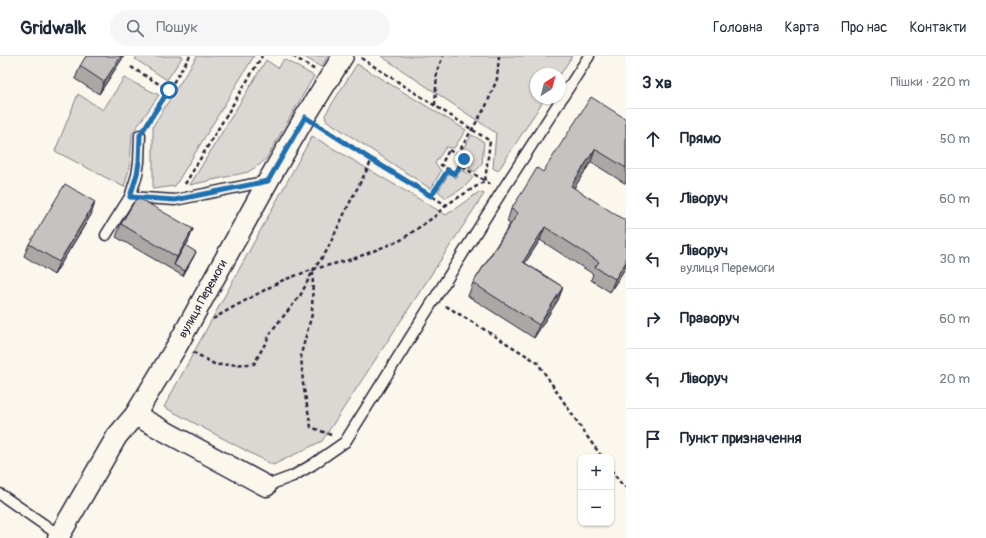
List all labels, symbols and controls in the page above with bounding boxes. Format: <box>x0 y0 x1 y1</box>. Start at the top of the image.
search box <box>110 10 390 46</box>
text: Gridwalk <box>20 16 86 40</box>
icon: search <box>124 17 146 39</box>
text: Пошук <box>156 18 198 37</box>
text: Головна <box>713 19 763 36</box>
text: Карта <box>785 19 819 36</box>
text: Про нас <box>841 19 887 36</box>
text: Контакти <box>909 19 966 36</box>
north arrow <box>530 68 566 104</box>
text: 3 хв <box>642 72 672 93</box>
text: Пішки · 220 m <box>891 74 970 90</box>
route start <box>160 81 178 99</box>
icon: ahead <box>642 128 664 150</box>
text: Прямо <box>680 129 721 148</box>
text: 50 m <box>940 131 970 147</box>
route end <box>455 150 473 168</box>
icon: left <box>642 188 664 210</box>
text: Ліворуч <box>680 189 728 208</box>
text: 60 m <box>939 191 970 207</box>
text: Ліворуч <box>680 241 728 260</box>
icon: left <box>642 248 664 270</box>
text: 30 m <box>940 251 970 267</box>
street label: вулиця Перемоги <box>175 257 231 341</box>
text: вулиця Перемоги <box>680 260 774 276</box>
icon: right <box>642 308 664 330</box>
text: Праворуч <box>680 309 740 328</box>
text: 60 m <box>939 311 970 327</box>
icon: left <box>642 368 664 390</box>
text: Ліворуч <box>680 369 728 388</box>
text: 20 m <box>939 371 970 387</box>
icon: arrive <box>642 428 664 450</box>
text: Пункт призначення <box>680 429 801 448</box>
map controls <box>578 454 614 526</box>
button: + <box>578 454 614 490</box>
button: − <box>578 490 614 526</box>

